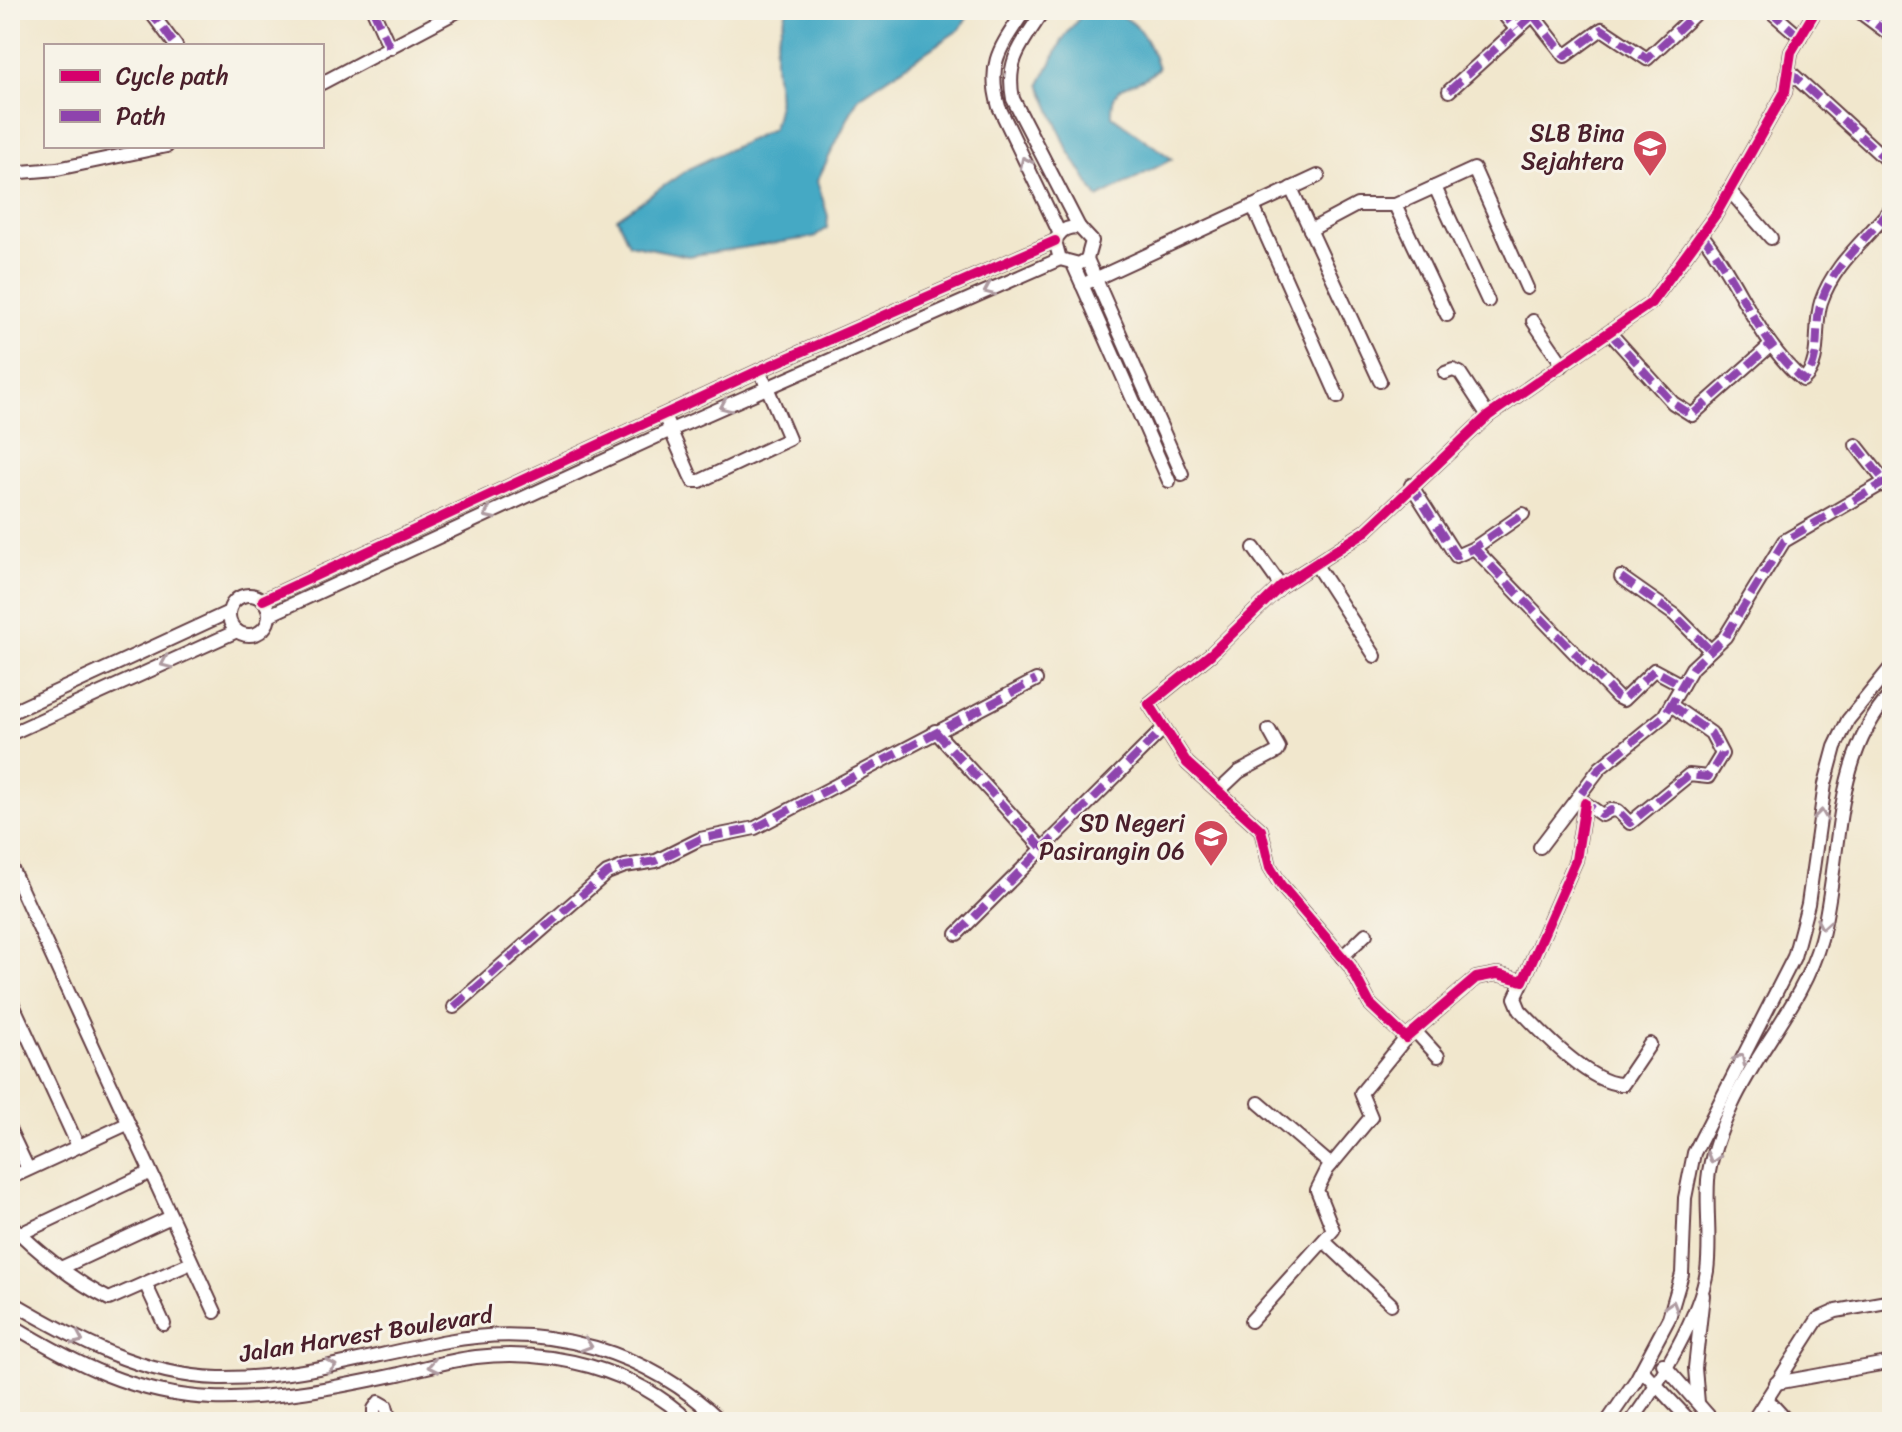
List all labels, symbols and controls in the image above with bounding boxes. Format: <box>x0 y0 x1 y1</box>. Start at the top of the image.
legend <box>44 44 324 148</box>
text: Cycle path <box>116 55 229 97</box>
text: Path <box>116 95 166 137</box>
place label: SLB Bina Sejahtera <box>1521 112 1625 182</box>
school or university icon: SLB Bina Sejahtera <box>1631 128 1669 178</box>
one-way arrow <box>1020 156 1035 171</box>
one-way arrow <box>983 281 997 297</box>
one-way arrow <box>719 396 733 412</box>
one-way arrow <box>482 504 497 520</box>
one-way arrow <box>160 653 174 669</box>
place label: SD Negeri Pasirangin 06 <box>1039 802 1185 872</box>
one-way arrow <box>1812 808 1829 822</box>
school or university icon: SD Negeri Pasirangin 06 <box>1192 818 1230 868</box>
one-way arrow <box>1816 917 1833 931</box>
one-way arrow <box>1730 1053 1746 1067</box>
one-way arrow <box>1706 1150 1722 1164</box>
street label: Jalan Harvest Boulevard <box>235 1293 498 1375</box>
one-way arrow <box>1663 1299 1679 1313</box>
one-way arrow <box>70 1329 84 1345</box>
one-way arrow <box>579 1335 593 1351</box>
one-way arrow <box>427 1357 441 1374</box>
one-way arrow <box>324 1359 338 1376</box>

